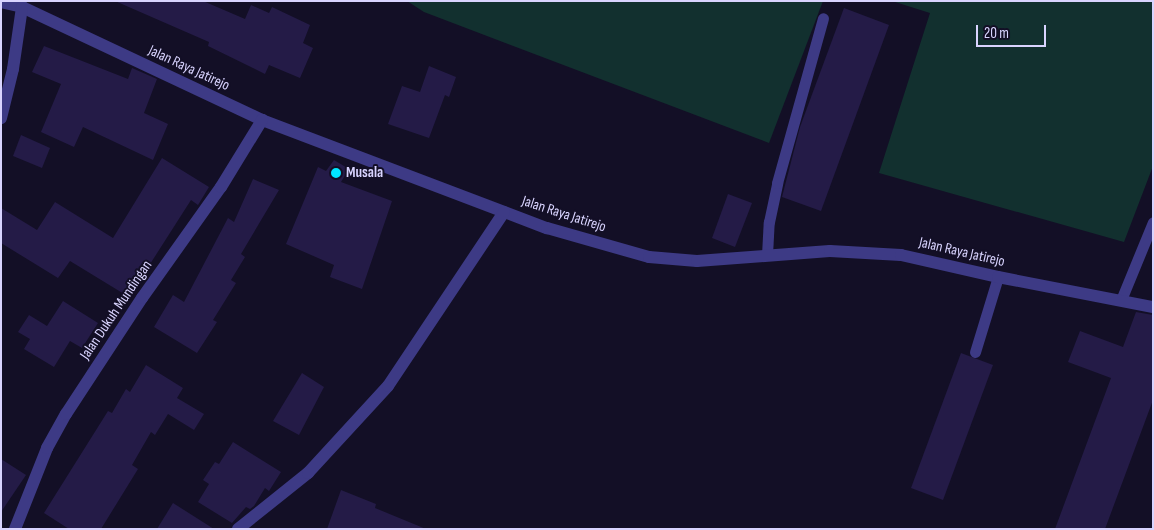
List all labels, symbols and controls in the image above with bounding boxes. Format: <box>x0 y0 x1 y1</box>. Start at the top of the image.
scale bar <box>979 15 1049 47</box>
text: 20 m <box>984 24 1009 43</box>
street label: Jalan Raya Jatirejo <box>146 41 232 95</box>
place label: Musala <box>346 164 383 182</box>
marker: Musala <box>330 167 342 179</box>
street label: Jalan Raya Jatirejo <box>520 192 608 236</box>
street label: Jalan Raya Jatirejo <box>917 233 1007 271</box>
street label: Jalan Dukuh Mundingan <box>76 257 156 363</box>

